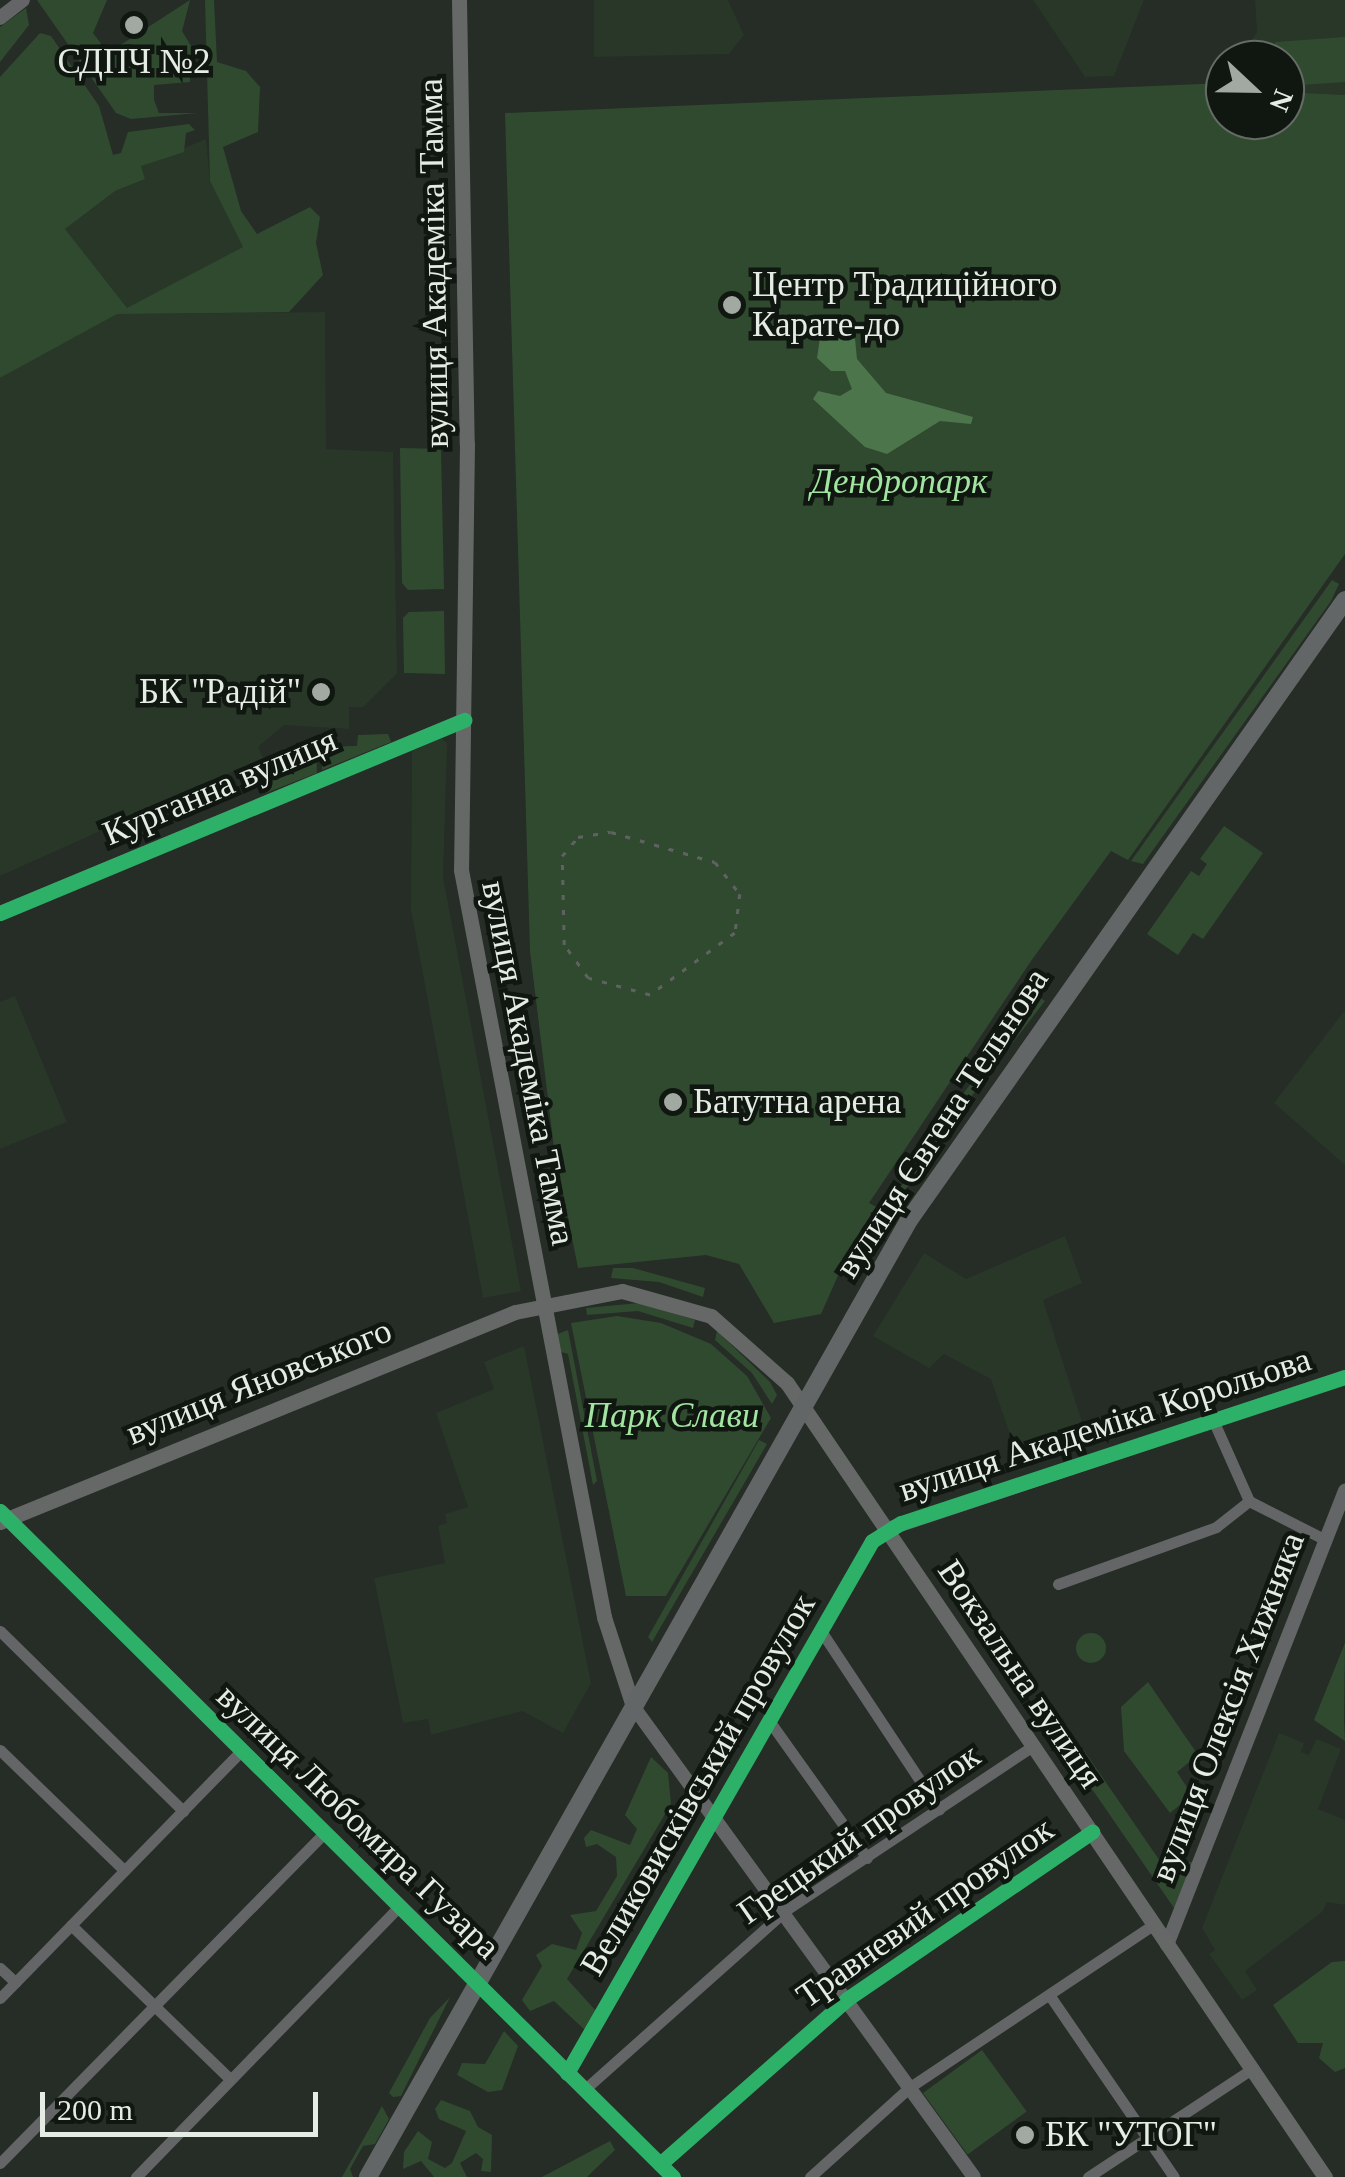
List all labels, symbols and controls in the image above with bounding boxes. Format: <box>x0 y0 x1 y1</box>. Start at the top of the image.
marker: СДПЧ №2 <box>123 14 145 36</box>
north arrow <box>1205 40 1305 140</box>
place label: СДПЧ №2 <box>57 41 211 83</box>
street label: вулиця Академіка Тамма <box>410 78 458 448</box>
text: N <box>1263 85 1300 116</box>
place label: Центр Традиційного Карате-до <box>752 264 1058 346</box>
marker: Центр Традиційного Карате-до <box>721 294 743 316</box>
park label: Дендропарк <box>811 461 987 503</box>
place label: БК "Радій" <box>139 671 301 713</box>
marker: БК "Радій" <box>310 681 332 703</box>
street label: Курганна вулиця <box>97 719 343 855</box>
street label: вулиця Академіка Тамма <box>472 877 584 1249</box>
street label: вулиця Євгена Тельнова <box>826 961 1058 1285</box>
place label: Батутна арена <box>693 1081 901 1123</box>
marker: Батутна арена <box>662 1091 684 1113</box>
street label: вулиця Яновського <box>120 1310 398 1454</box>
street label: вулиця Академіка Корольова <box>894 1339 1316 1511</box>
park label: Парк Слави <box>585 1395 759 1437</box>
street label: вулиця Олексія Хижняка <box>1142 1526 1314 1888</box>
street label: Вокзальна вулиця <box>928 1552 1112 1796</box>
street label: Великовисківський провулок <box>571 1587 825 1983</box>
street label: вулиця Любомира Гузара <box>208 1676 508 1968</box>
street label: Грецький провулок <box>730 1735 988 1933</box>
street label: Травневий провулок <box>789 1809 1061 2017</box>
scale bar <box>45 2072 322 2134</box>
text: 200 m <box>57 2093 133 2126</box>
place label: БК "УТОГ" <box>1045 2114 1217 2156</box>
marker: БК "УТОГ" <box>1014 2124 1036 2146</box>

